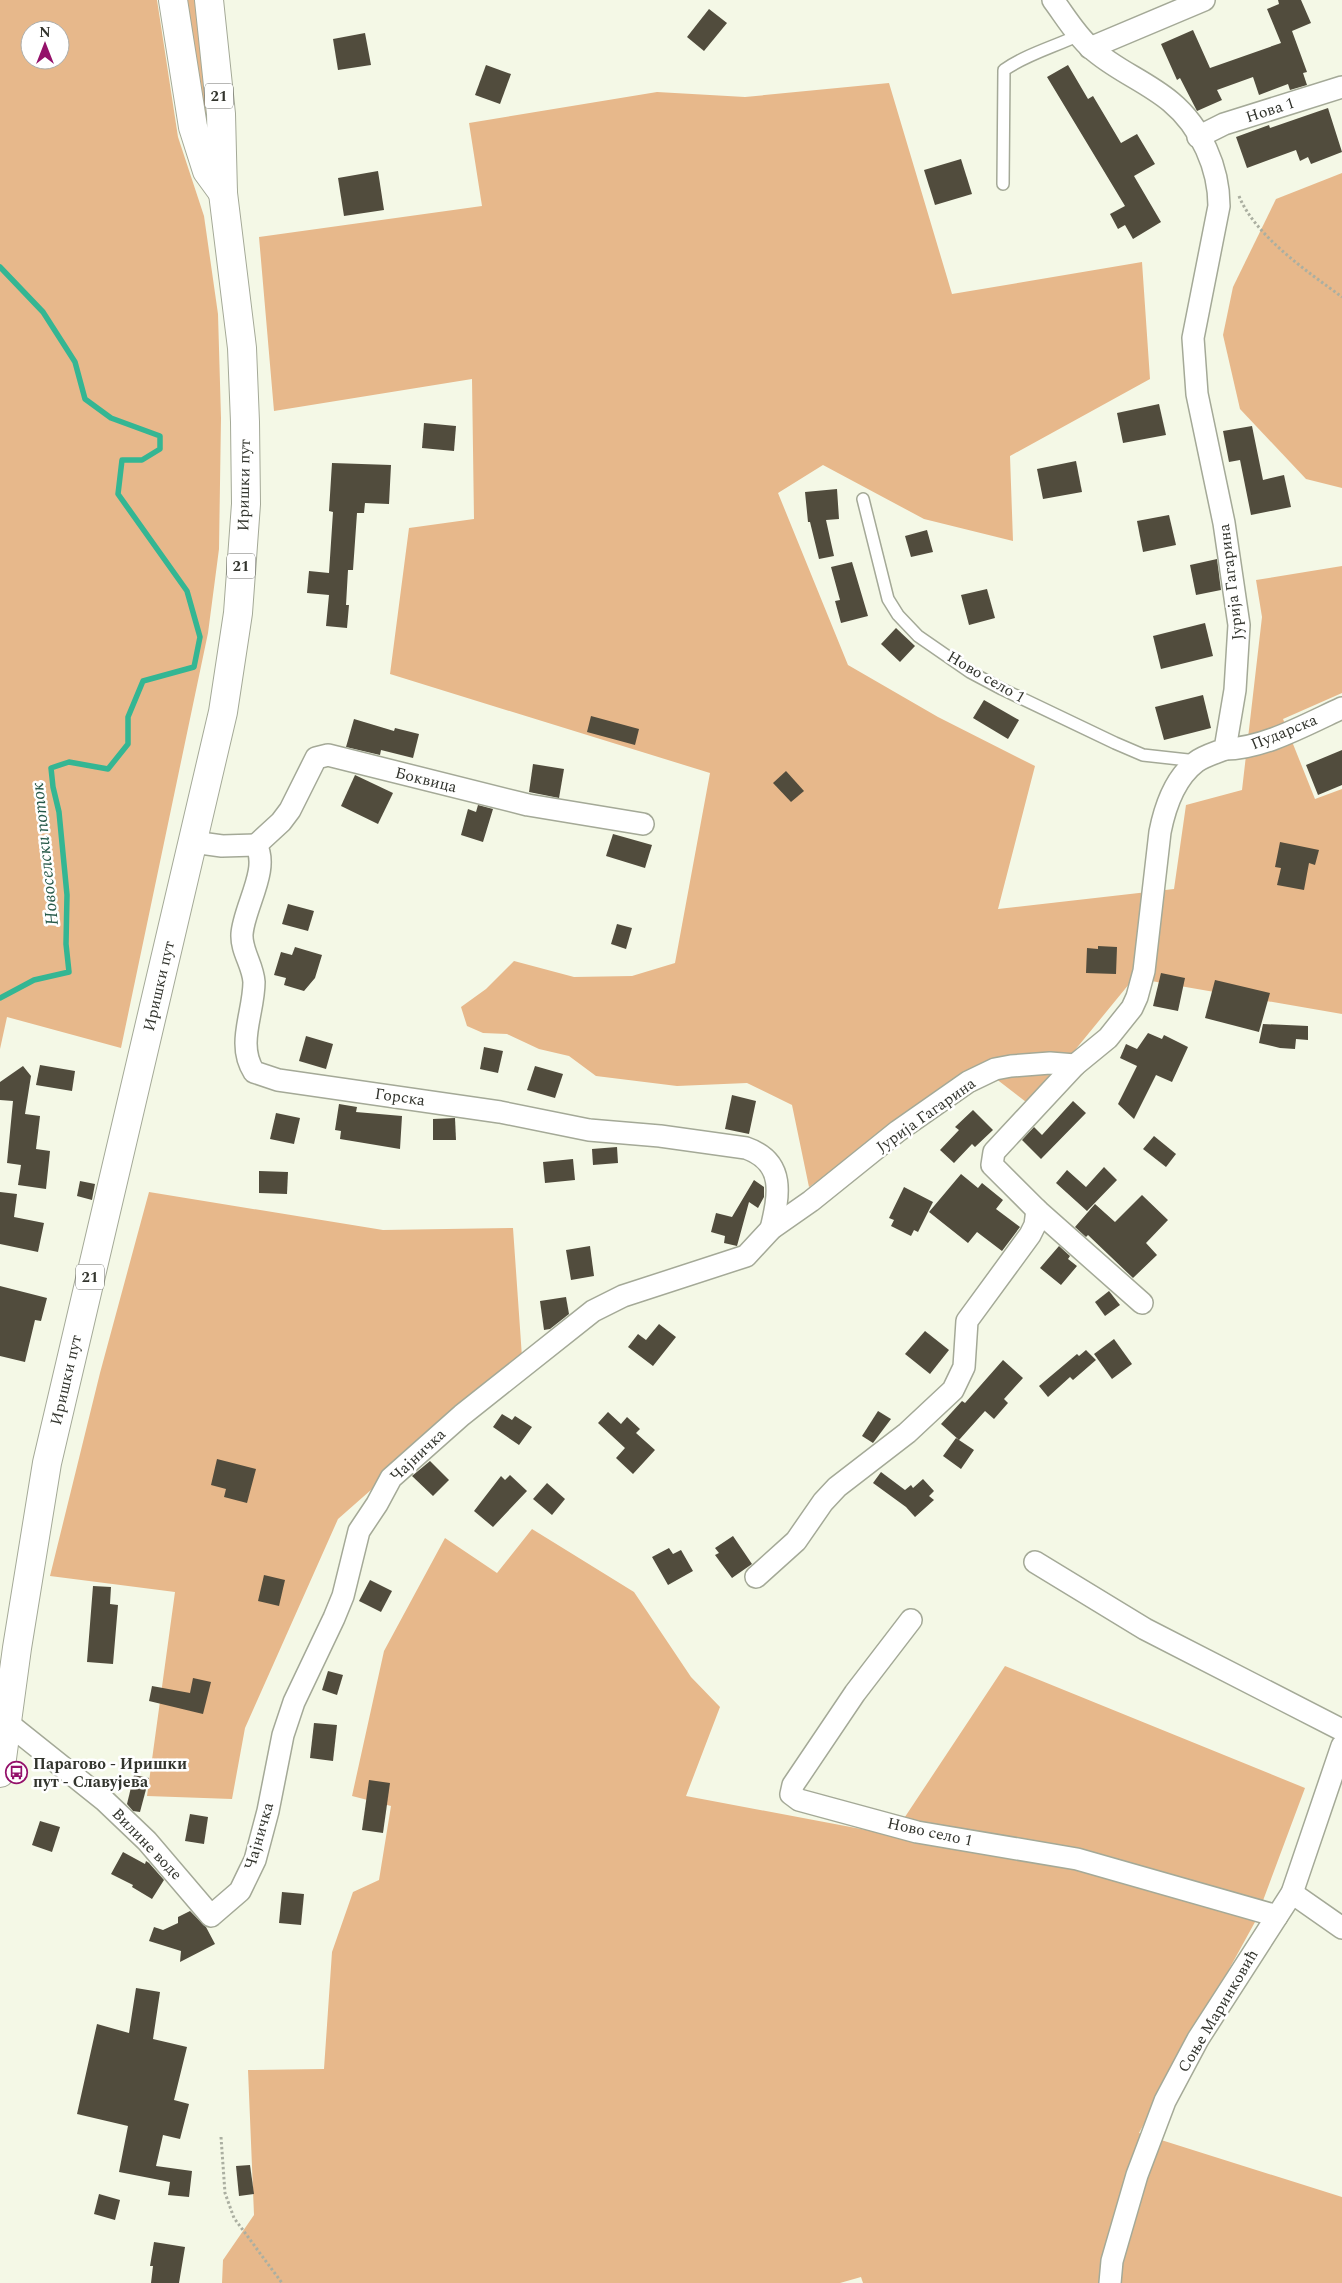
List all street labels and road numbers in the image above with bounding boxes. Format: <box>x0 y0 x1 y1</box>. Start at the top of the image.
road number: 21 <box>205 84 233 108</box>
street label: Нова 1 <box>1243 91 1297 129</box>
street label: Иришки пут <box>231 439 257 531</box>
street label: Јурија Гагарина <box>1212 522 1250 642</box>
road number: 21 <box>227 554 255 578</box>
street label: Ново село 1 <box>942 645 1030 709</box>
street label: Пударска <box>1247 708 1321 756</box>
street label: Боквица <box>392 761 460 799</box>
street label: Иришки пут <box>137 938 181 1034</box>
street label: Јурија Гагарина <box>871 1072 981 1158</box>
street label: Горска <box>373 1082 427 1112</box>
road number: 21 <box>76 1264 104 1290</box>
street label: Иришки пут <box>44 1332 88 1428</box>
street label: Чајничка <box>385 1423 451 1487</box>
street label: Чајничка <box>238 1799 280 1872</box>
street label: Вилине воде <box>106 1802 188 1886</box>
street label: Ново село 1 <box>885 1811 975 1853</box>
street label: Соње Маринковић <box>1172 1945 1264 2077</box>

